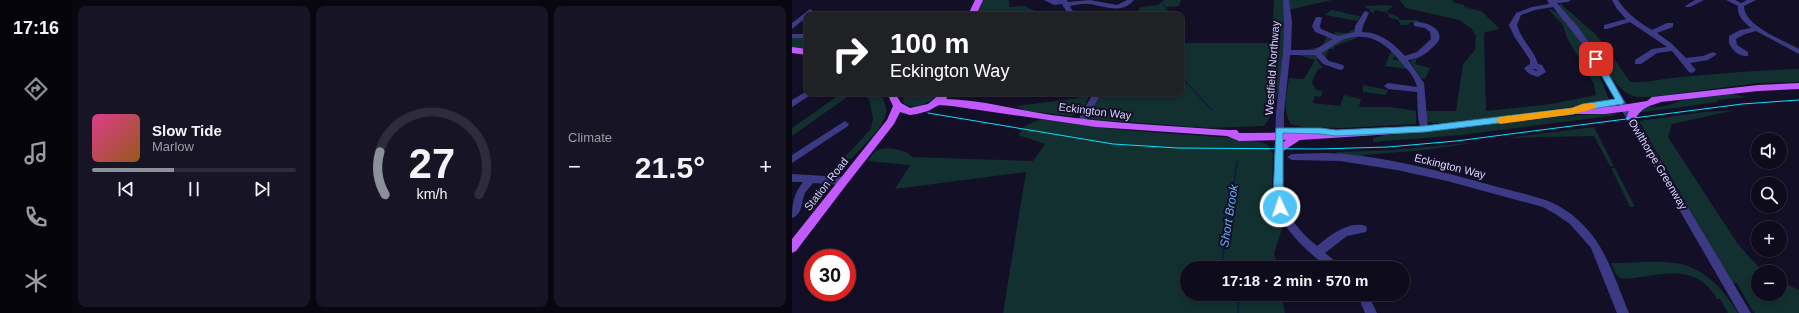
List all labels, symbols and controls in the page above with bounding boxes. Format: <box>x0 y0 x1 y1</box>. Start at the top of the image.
text: 17:16 <box>13 18 59 38</box>
street label: Westfield Northway <box>1263 20 1281 116</box>
icon: right <box>824 28 876 80</box>
text: 100 m <box>890 28 969 59</box>
pin <box>1579 42 1613 76</box>
icon: arrive <box>1585 48 1607 70</box>
text: Eckington Way <box>890 61 1009 81</box>
icon: directions <box>22 75 50 103</box>
street label: Eckington Way <box>1058 101 1132 121</box>
street label: Owlthorpe Greenway <box>1626 117 1690 212</box>
text: Slow Tide <box>152 122 222 139</box>
text: Climate <box>568 130 612 145</box>
map controls <box>1751 133 1787 301</box>
button: sound <box>1751 133 1787 169</box>
icon: music <box>22 139 50 167</box>
text: Marlow <box>152 139 194 154</box>
text: 27 <box>409 139 455 186</box>
text: 21.5° <box>635 151 705 184</box>
street label: Eckington Way <box>1413 151 1487 181</box>
text: − <box>568 154 581 179</box>
text: + <box>759 154 772 179</box>
street label: Station Road <box>802 155 850 213</box>
button: search <box>1751 177 1787 213</box>
icon: previous <box>115 178 137 200</box>
icon: pause <box>183 178 205 200</box>
icon: next <box>251 178 273 200</box>
water label: Short Brook <box>1217 183 1241 248</box>
text: km/h <box>417 185 448 201</box>
position arrow <box>1259 186 1301 228</box>
icon: phone <box>22 203 50 231</box>
button: + <box>1751 221 1787 257</box>
speed limit sign: 30 <box>804 249 856 301</box>
button: − <box>1751 265 1787 301</box>
icon: climate <box>22 267 50 295</box>
text: 17:18 · 2 min · 570 m <box>1222 272 1368 289</box>

